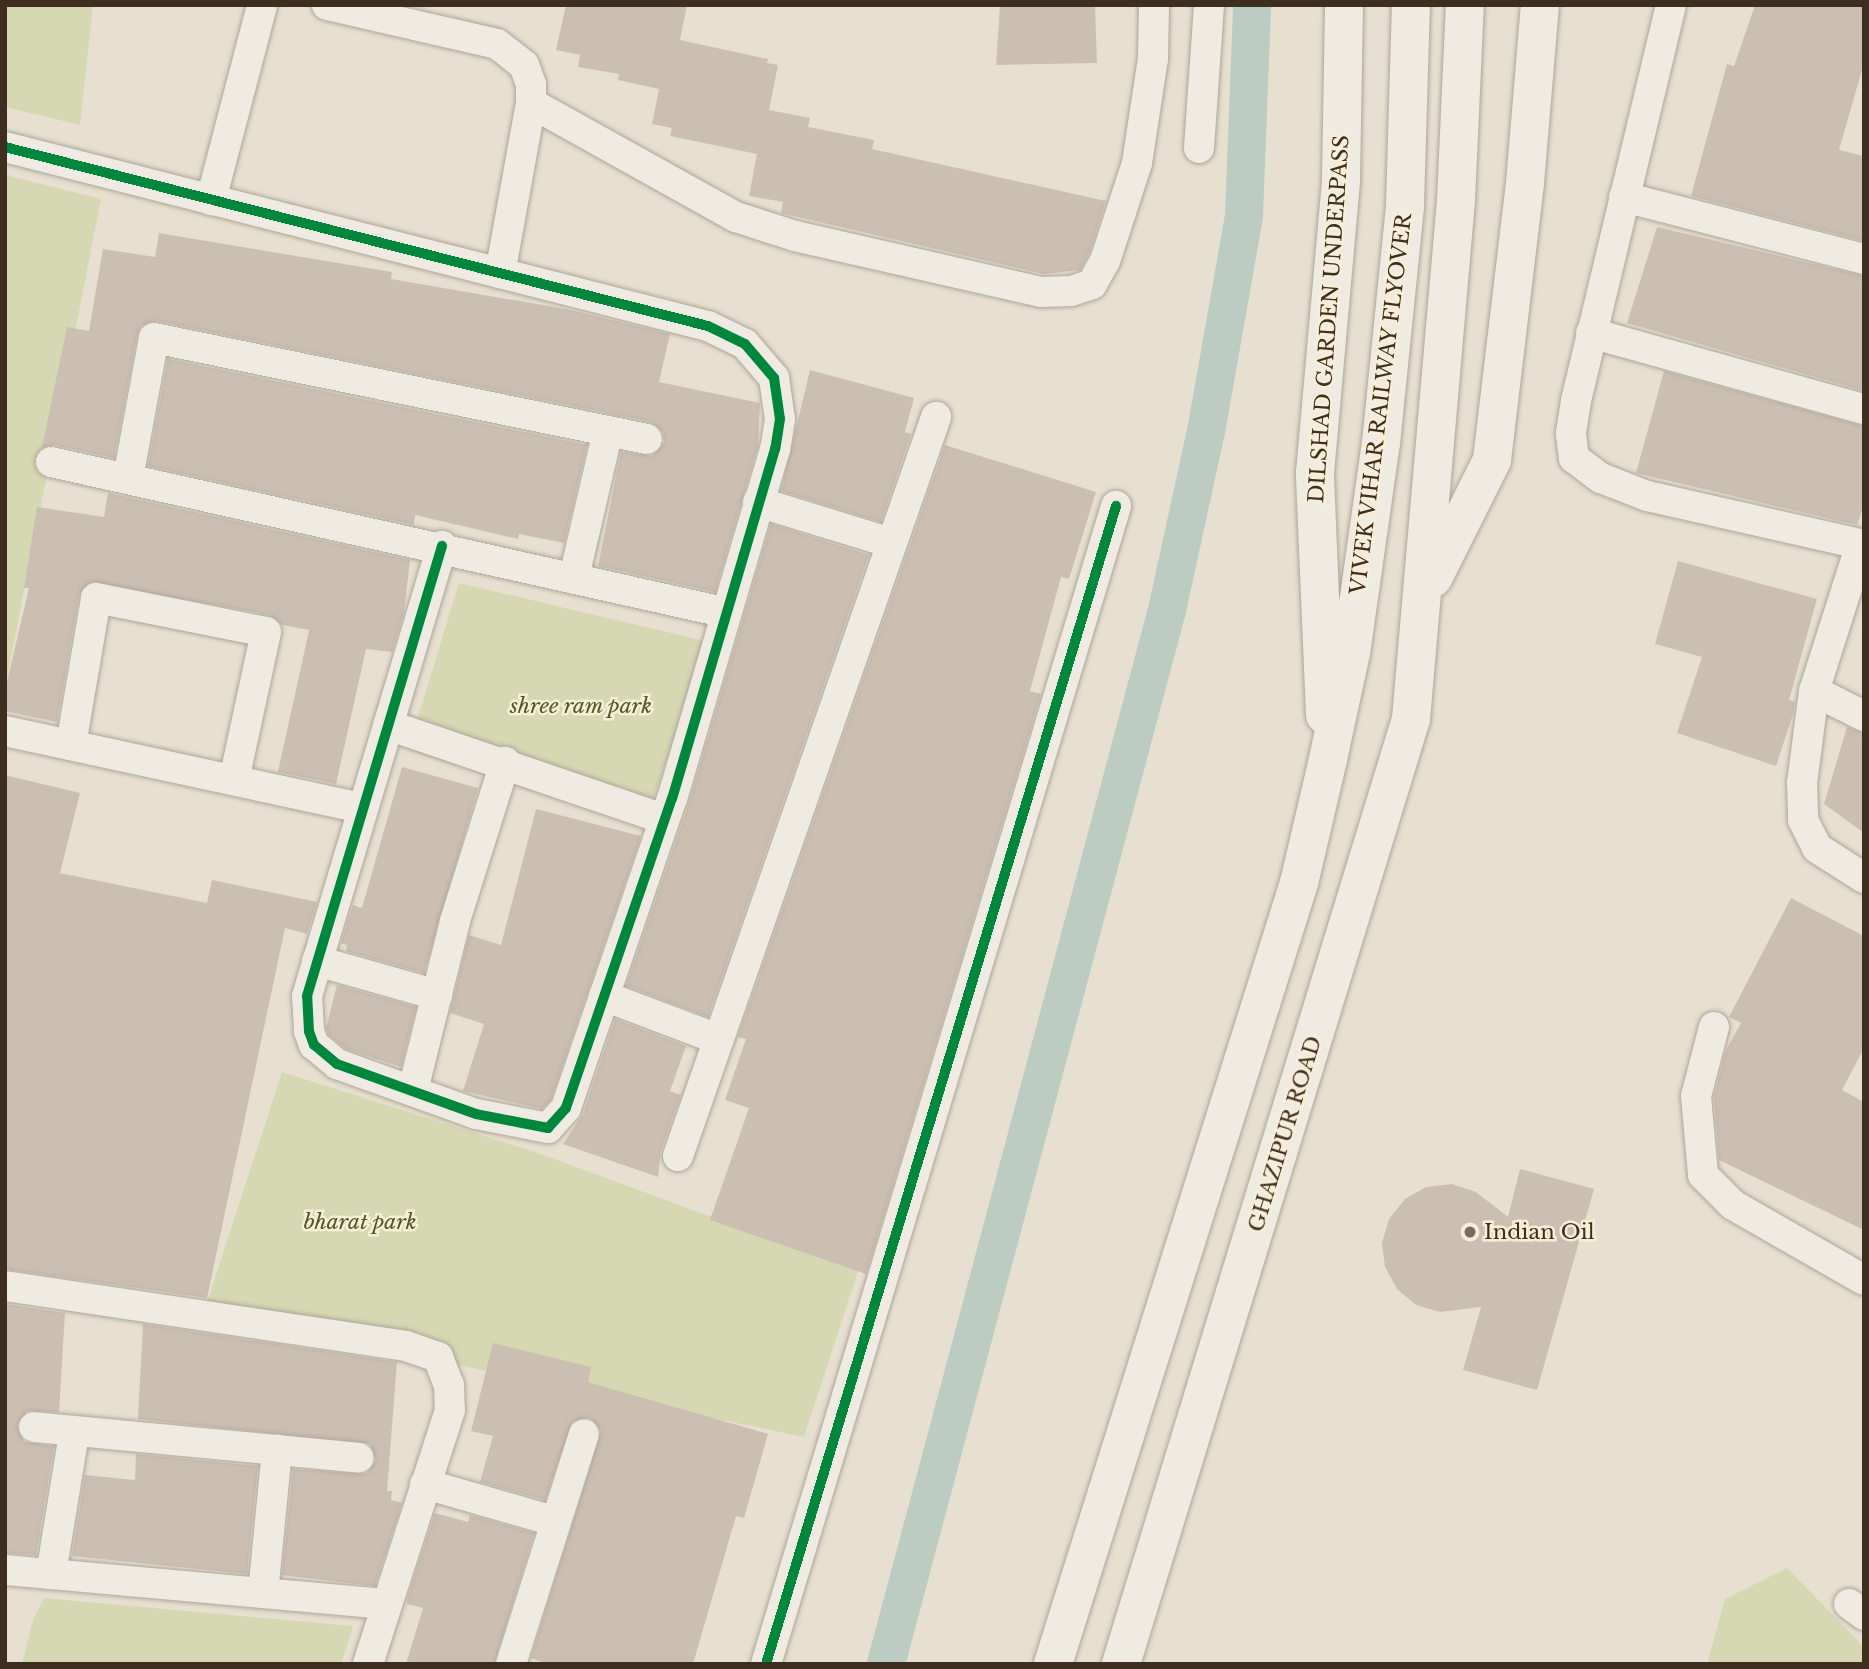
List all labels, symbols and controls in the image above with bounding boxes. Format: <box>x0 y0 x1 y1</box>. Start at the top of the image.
street label: DILSHAD GARDEN UNDERPASS <box>1304 134 1354 504</box>
street label: VIVEK VIHAR RAILWAY FLYOVER <box>1345 211 1417 597</box>
park label: shree ram park <box>509 693 653 719</box>
street label: GHAZIPUR ROAD <box>1243 1033 1327 1235</box>
park label: bharat park <box>303 1209 417 1235</box>
place label: Indian Oil <box>1484 1219 1595 1245</box>
marker: Indian Oil <box>1462 1224 1478 1240</box>

